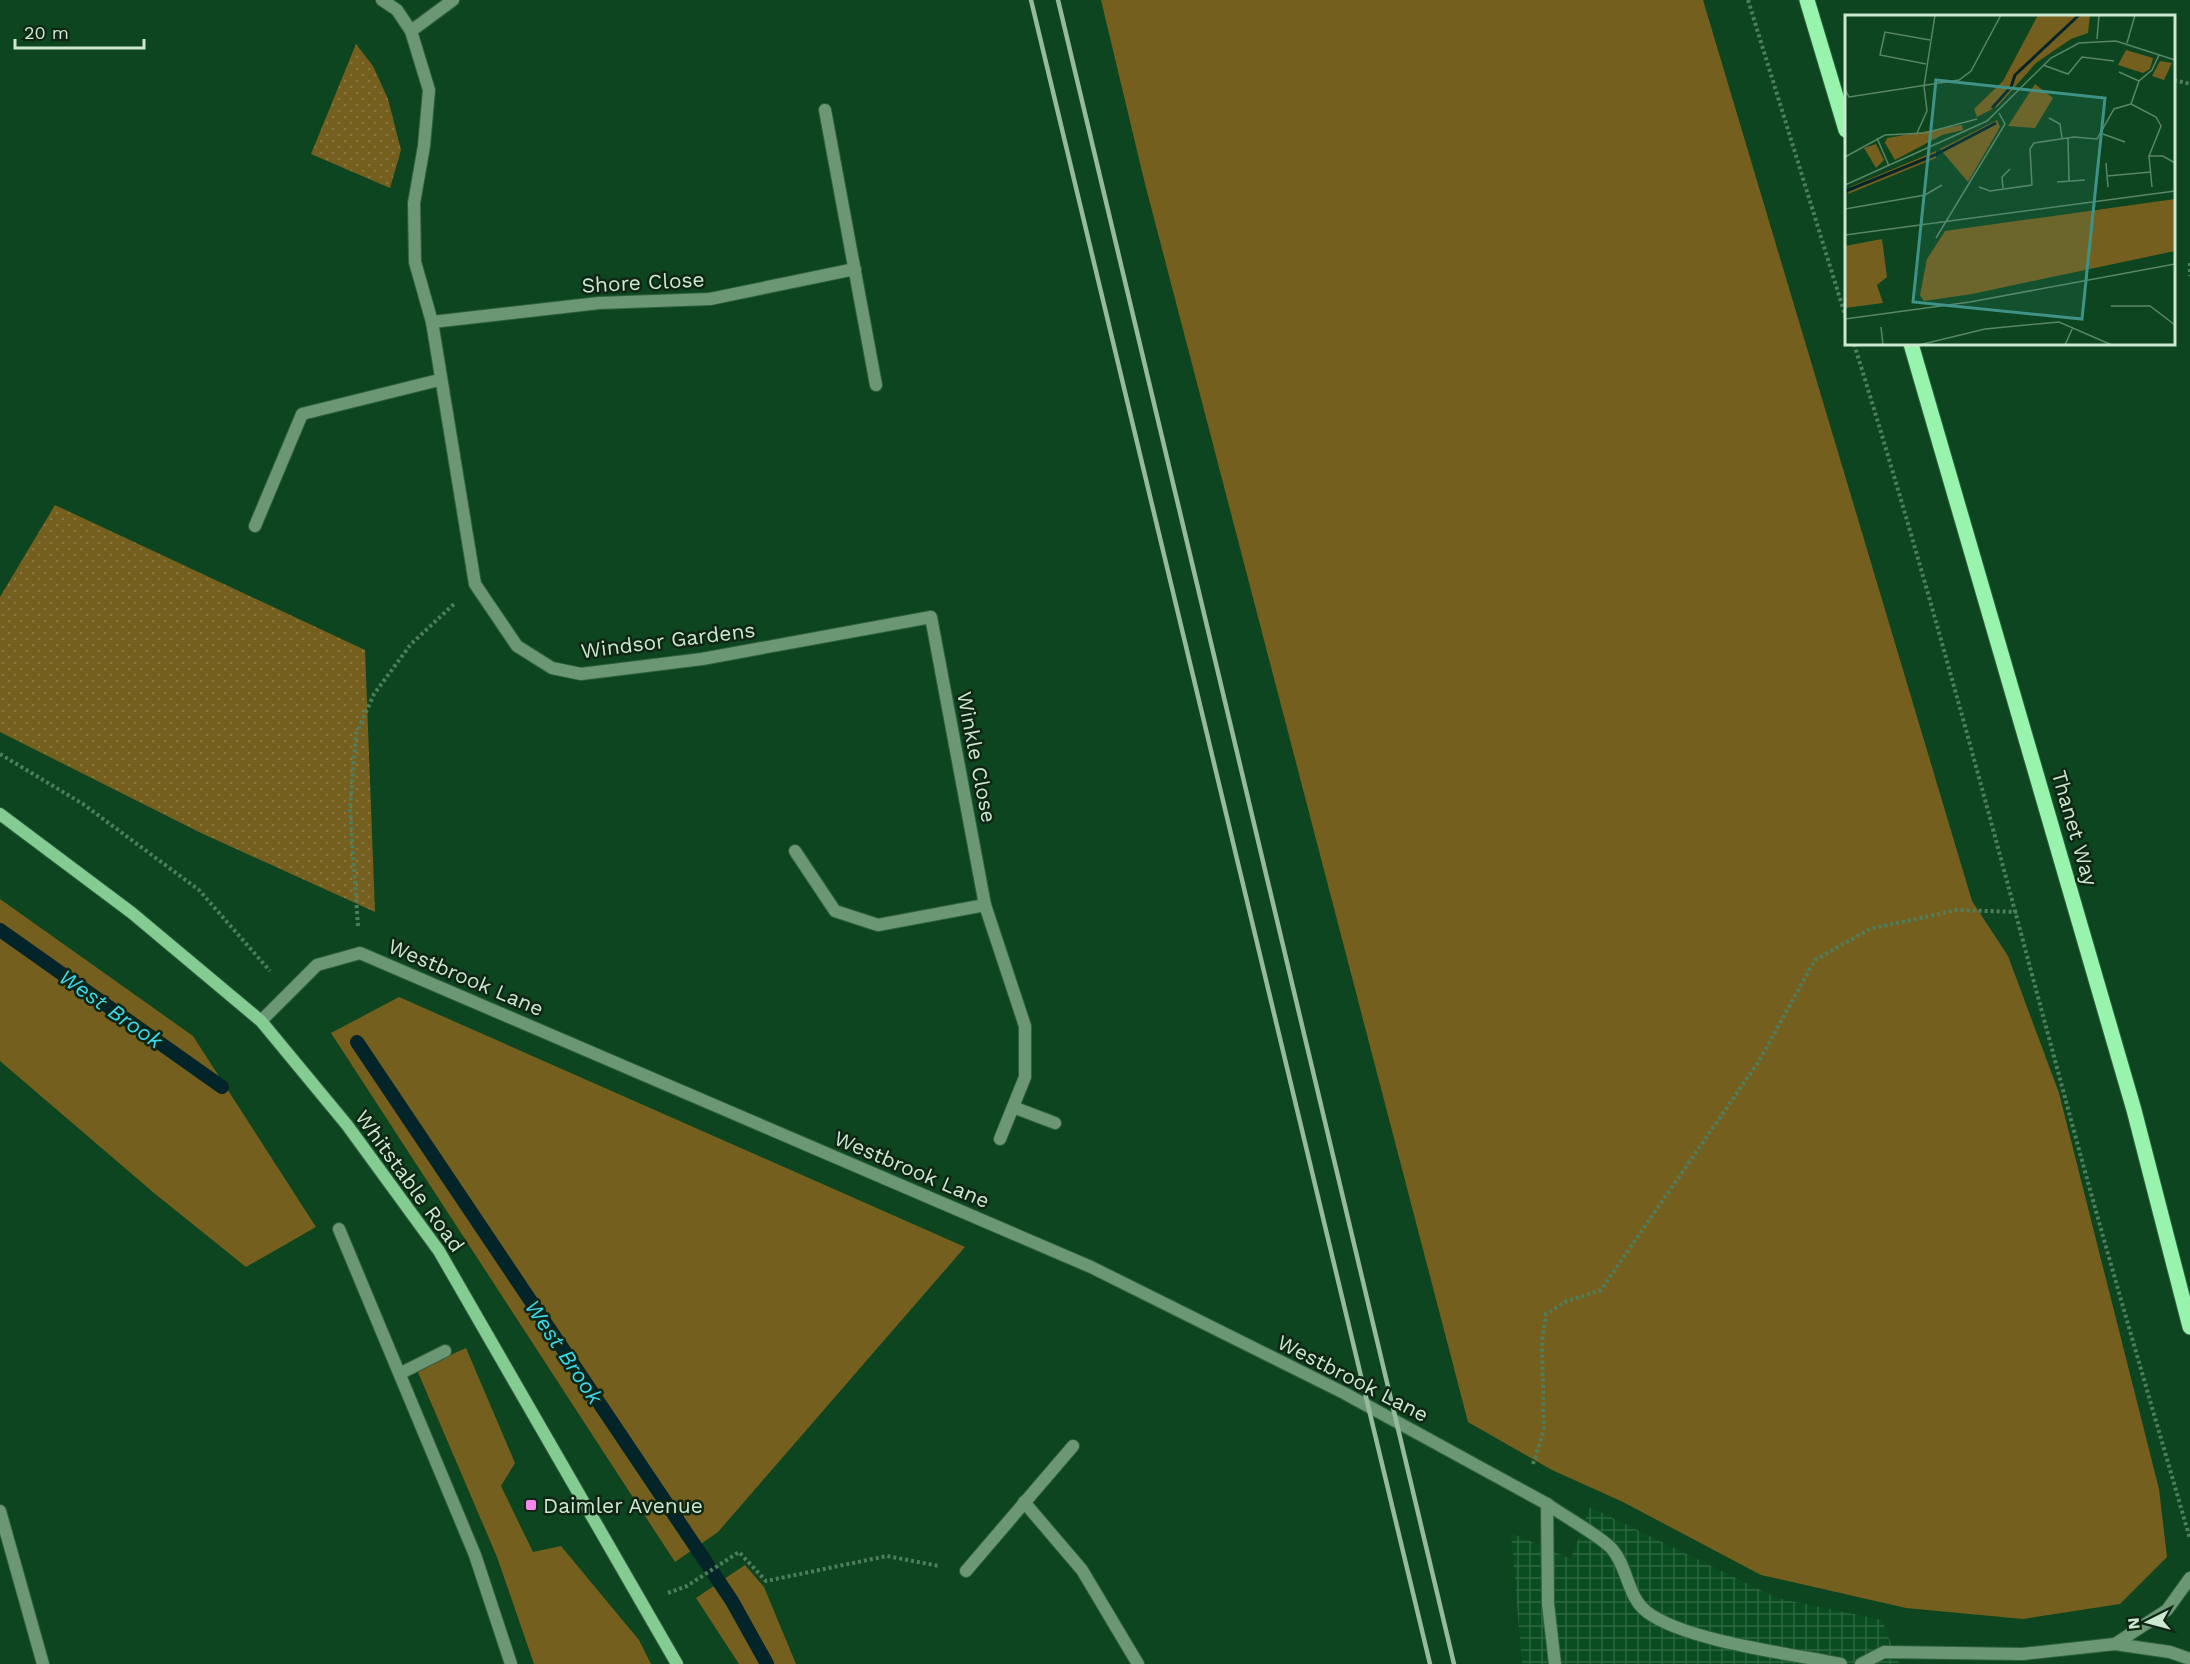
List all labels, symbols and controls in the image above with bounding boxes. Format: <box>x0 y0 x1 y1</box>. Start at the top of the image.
scale bar <box>15 12 144 50</box>
inset map <box>1845 15 2175 345</box>
text: 20 m <box>24 22 69 43</box>
street label: Shore Close <box>581 266 705 298</box>
street label: Windsor Gardens <box>579 617 757 663</box>
street label: Winkle Close <box>952 689 1002 825</box>
street label: Thanet Way <box>2047 767 2103 889</box>
street label: Westbrook Lane <box>385 933 547 1021</box>
water label: West Brook <box>54 964 168 1054</box>
street label: Whitstable Road <box>350 1105 470 1257</box>
street label: Westbrook Lane <box>831 1125 993 1213</box>
water label: West Brook <box>520 1295 609 1410</box>
street label: Westbrook Lane <box>1273 1329 1433 1427</box>
place label: Daimler Avenue <box>543 1493 703 1518</box>
marker: Daimler Avenue <box>524 1498 538 1512</box>
north arrow <box>2118 1592 2178 1652</box>
text: N <box>2124 1617 2144 1630</box>

